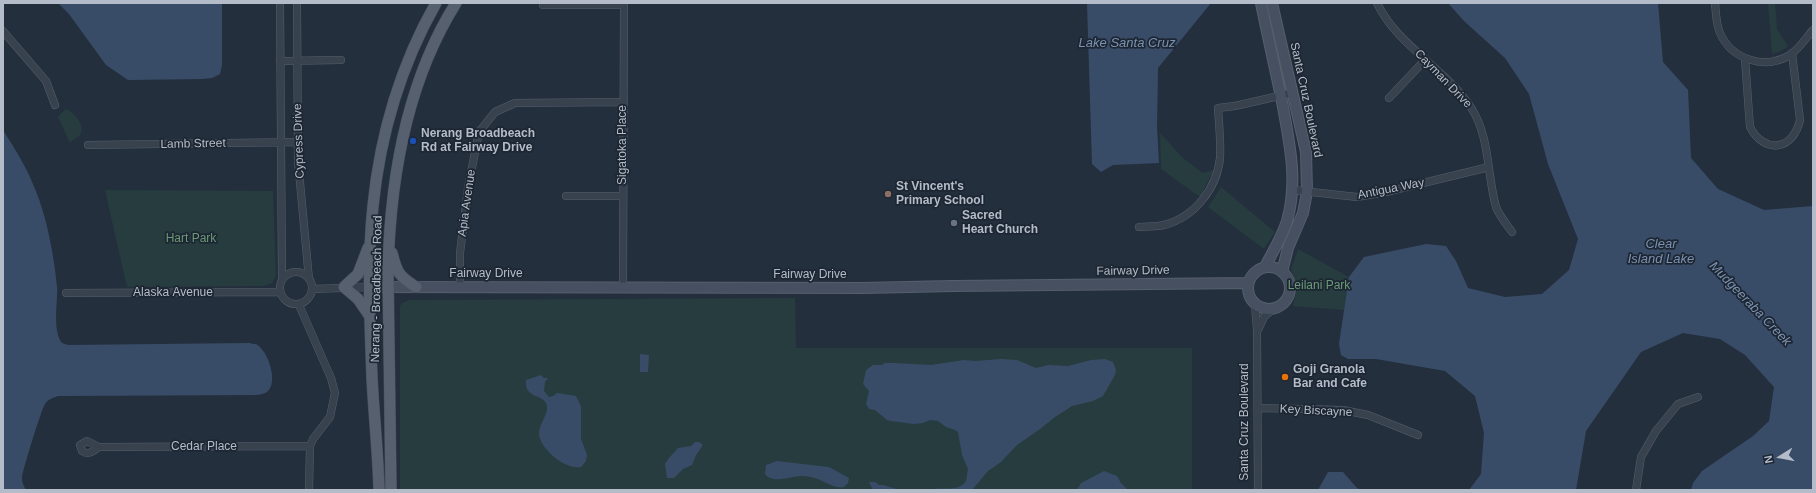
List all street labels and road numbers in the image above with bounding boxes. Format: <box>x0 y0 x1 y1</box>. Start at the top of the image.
street label: Santa Cruz Boulevard <box>1287 41 1325 159</box>
street label: Cayman Drive <box>1411 47 1475 111</box>
street label: Cypress Drive <box>290 103 308 179</box>
street label: Sigatoka Place <box>616 105 630 185</box>
street label: Lamb Street <box>160 136 226 152</box>
street label: Apia Avenue <box>455 168 479 238</box>
street label: Antigua Way <box>1356 175 1426 203</box>
street label: Nerang - Broadbeach Road <box>369 216 385 362</box>
street label: Fairway Drive <box>1096 263 1170 279</box>
street label: Fairway Drive <box>449 267 523 281</box>
street label: Fairway Drive <box>773 268 847 282</box>
street label: Alaska Avenue <box>133 286 213 300</box>
street label: Santa Cruz Boulevard <box>1238 363 1252 481</box>
street label: Key Biscayne <box>1279 402 1353 420</box>
street label: Cedar Place <box>171 440 237 454</box>

